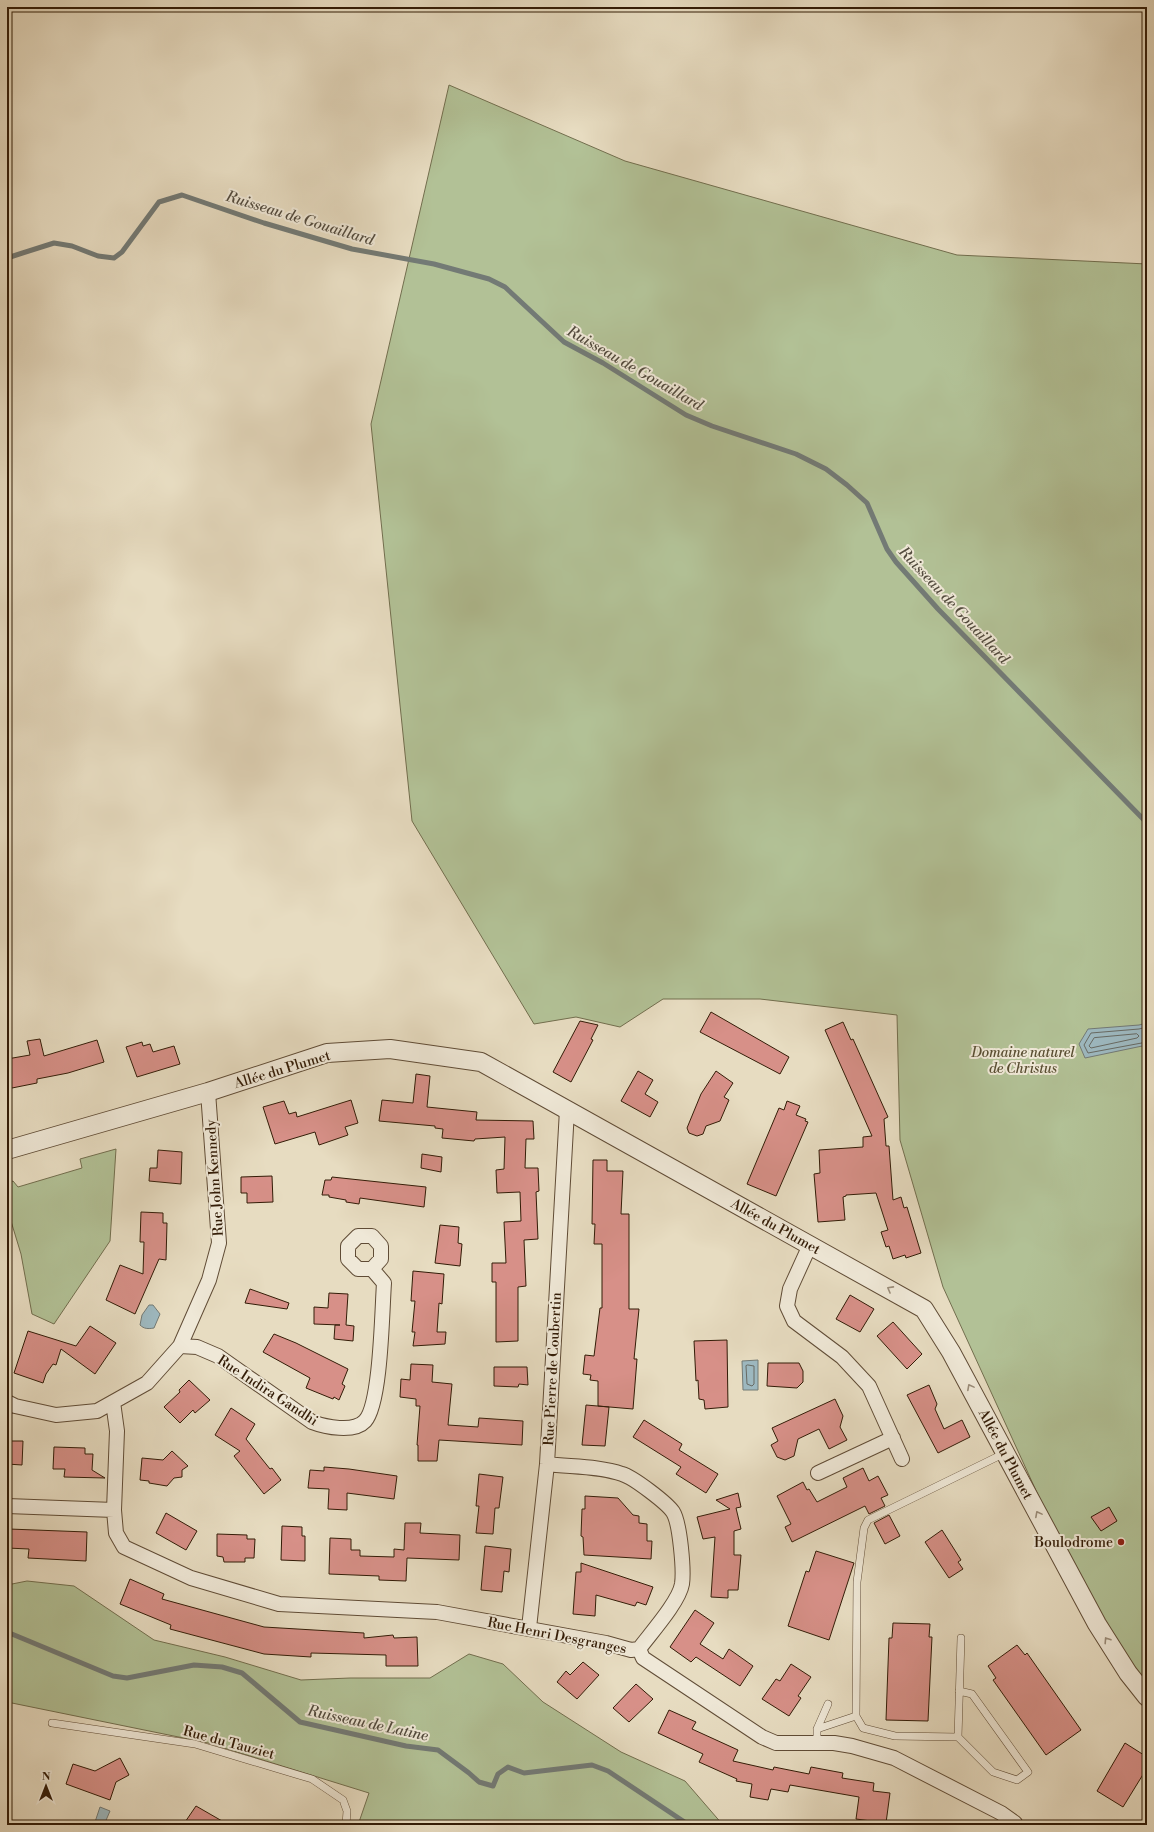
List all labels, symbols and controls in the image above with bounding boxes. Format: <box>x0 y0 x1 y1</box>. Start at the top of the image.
water label: Ruisseau de Gouaillard <box>223 187 377 250</box>
water label: Ruisseau de Gouaillard <box>563 321 707 415</box>
water label: Ruisseau de Gouaillard <box>894 542 1013 668</box>
park label: Domaine naturel de Christus <box>970 1044 1075 1078</box>
street label: Allée du Plumet <box>231 1047 333 1093</box>
street label: Rue John Kennedy <box>202 1119 228 1237</box>
street label: Allée du Plumet <box>727 1194 824 1259</box>
one-way arrow <box>887 1287 894 1294</box>
street label: Rue Pierre de Coubertin <box>540 1291 566 1446</box>
street label: Rue Indira Gandhi <box>214 1352 322 1430</box>
one-way arrow <box>967 1384 975 1391</box>
street label: Allée du Plumet <box>973 1405 1036 1503</box>
one-way arrow <box>1035 1511 1043 1518</box>
place label: Boulodrome <box>1033 1534 1113 1552</box>
marker: Boulodrome <box>1116 1537 1126 1547</box>
street label: Rue Henri Desgranges <box>486 1614 628 1658</box>
one-way arrow <box>1104 1637 1112 1644</box>
water label: Ruisseau de Latine <box>305 1701 430 1746</box>
street label: Rue du Tauziet <box>181 1722 276 1764</box>
north arrow <box>26 1766 66 1806</box>
text: N <box>42 1770 51 1784</box>

